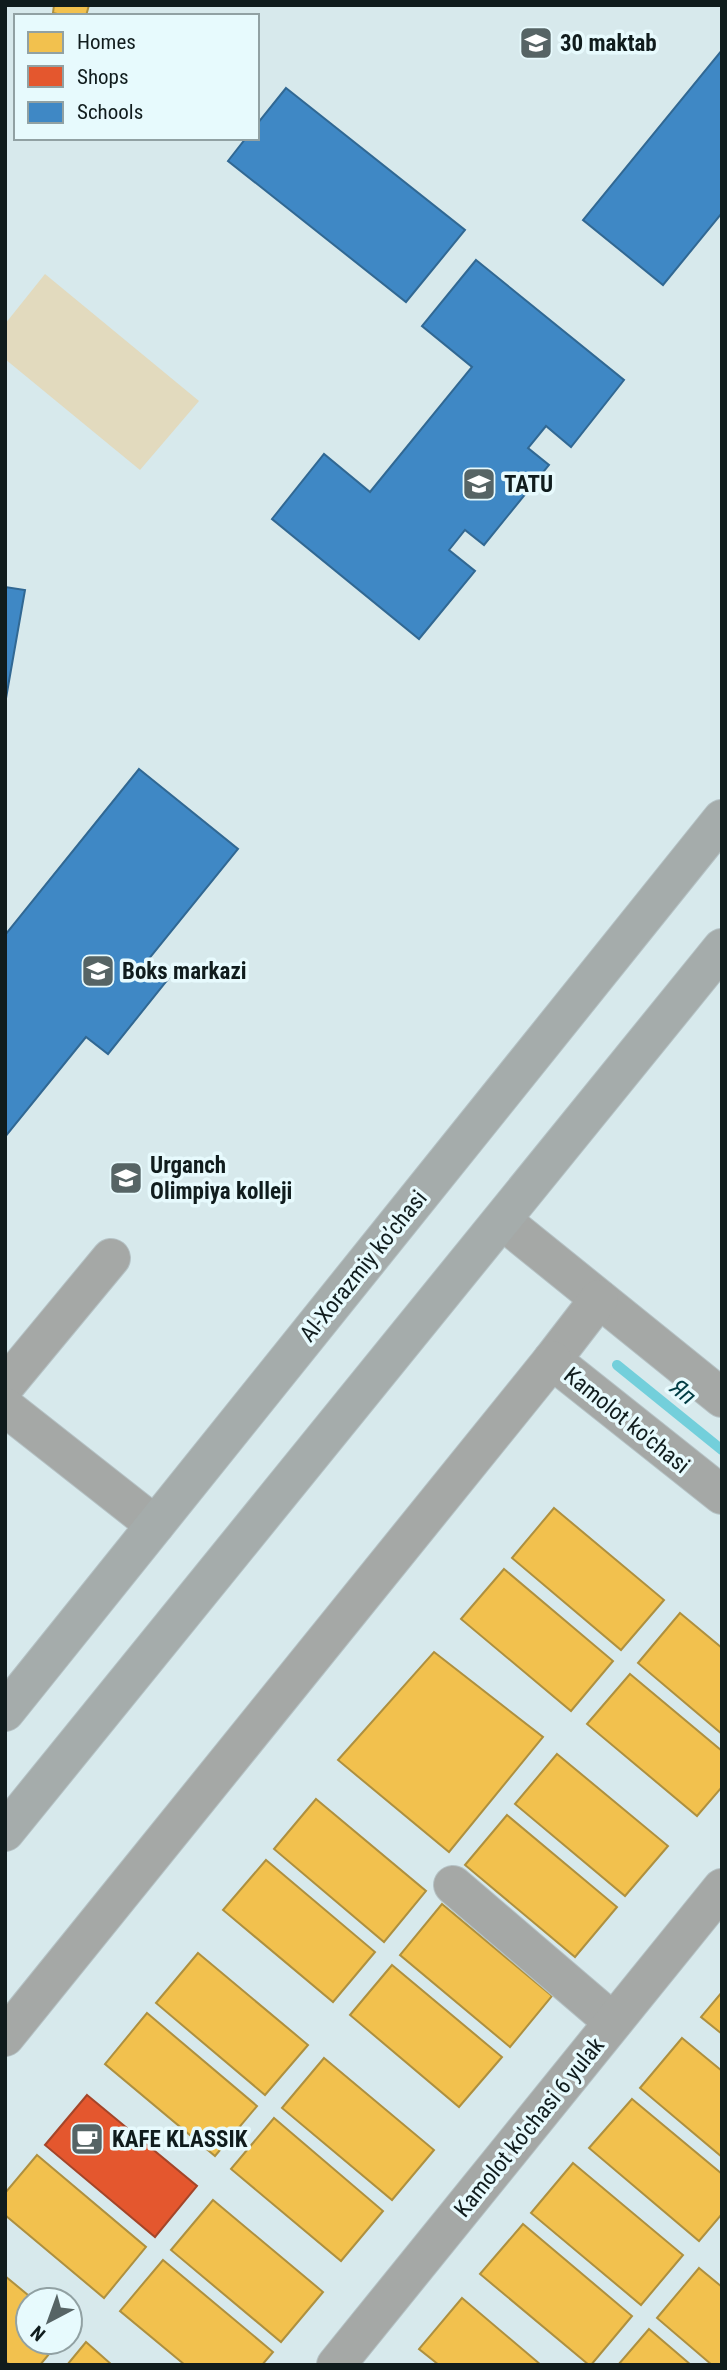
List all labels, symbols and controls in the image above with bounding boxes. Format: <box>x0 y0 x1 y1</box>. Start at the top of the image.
legend <box>14 14 259 140</box>
school or university icon: 30 maktab <box>517 24 555 62</box>
text: Homes <box>77 30 136 54</box>
place label: 30 maktab <box>560 30 657 57</box>
text: Shops <box>77 65 129 89</box>
text: Schools <box>77 100 143 124</box>
school or university icon: TATU <box>460 465 498 503</box>
place label: TATU <box>504 471 553 498</box>
school or university icon: Boks markazi <box>79 952 117 990</box>
place label: Boks markazi <box>122 958 247 985</box>
place label: Urganch Olimpiya kolleji <box>150 1152 292 1205</box>
school or university icon: Urganch Olimpiya kolleji <box>107 1159 145 1197</box>
street label: Al-Xorazmiy ko’chasi <box>294 1185 433 1347</box>
street label: Kamolot ko'chasi <box>559 1362 695 1479</box>
water label: Яп <box>664 1373 702 1411</box>
street label: Kamolot ko'chasi 6 yulak <box>449 2032 610 2222</box>
cafe icon: KAFE KLASSIK <box>68 2120 106 2158</box>
place label: KAFE KLASSIK <box>112 2126 248 2153</box>
north arrow <box>14 2286 84 2356</box>
text: N <box>26 2321 50 2346</box>

